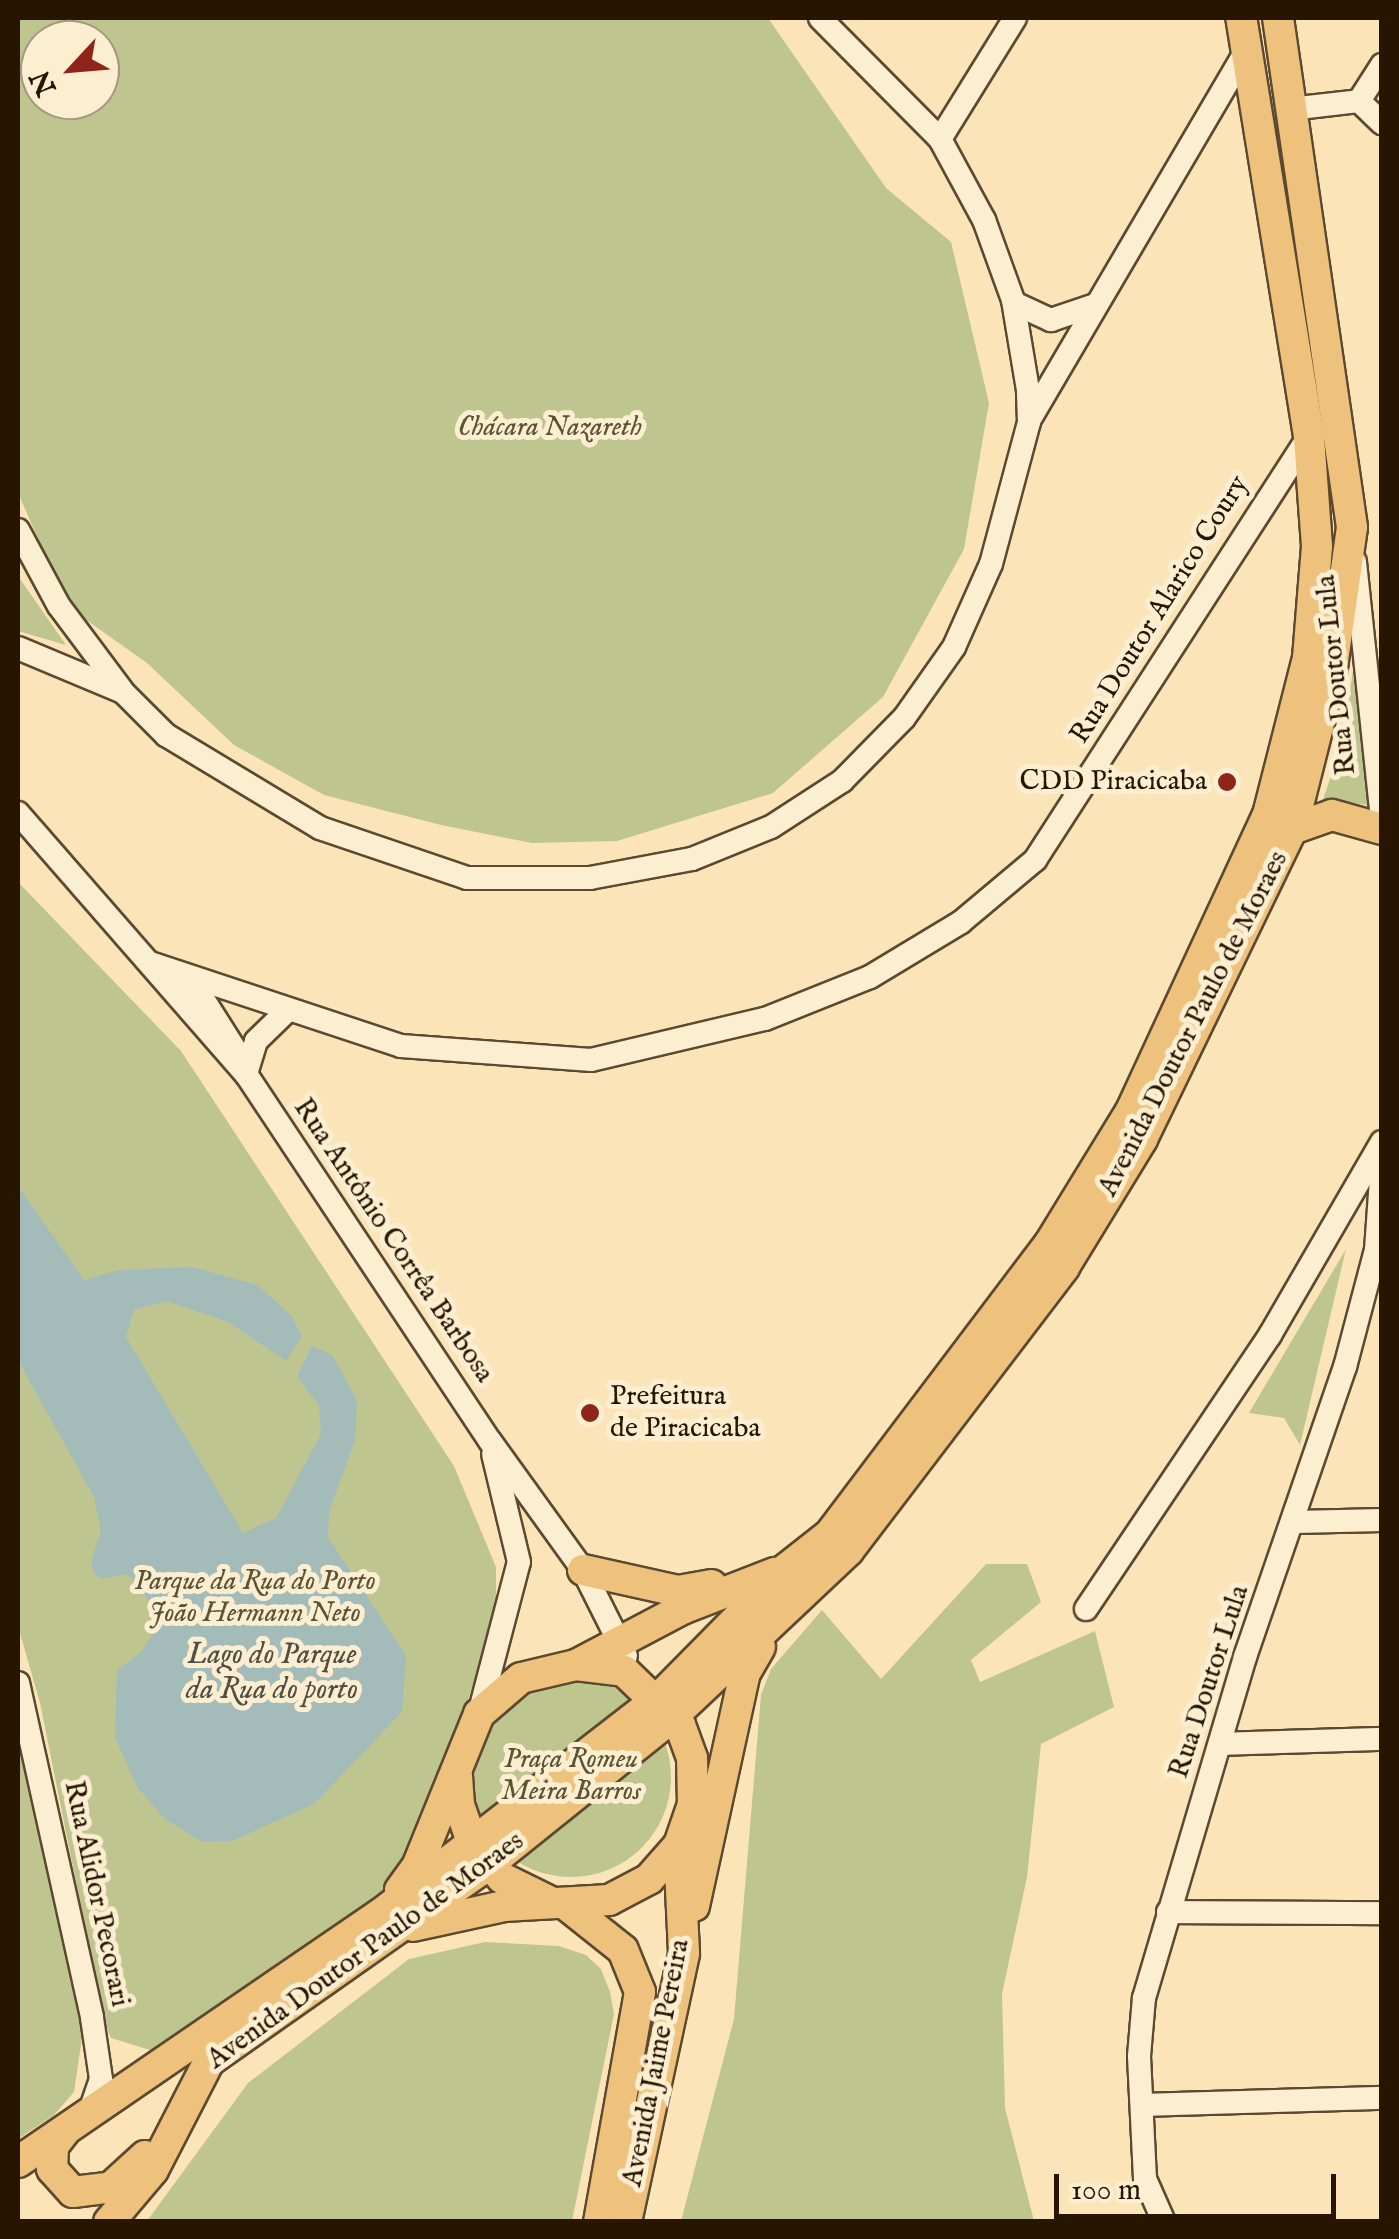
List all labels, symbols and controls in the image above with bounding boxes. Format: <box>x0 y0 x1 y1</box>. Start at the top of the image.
north arrow <box>20 20 120 120</box>
text: N <box>23 64 65 101</box>
park label: Chácara Nazareth <box>458 411 642 445</box>
street label: Rua Doutor Alarico Coury <box>1064 470 1256 750</box>
street label: Rua Doutor Lula <box>1310 573 1364 777</box>
place label: CDD Piracicaba <box>1020 765 1207 799</box>
marker: CDD Piracicaba <box>1216 771 1238 793</box>
street label: Avenida Doutor Paulo de Moraes <box>1092 846 1296 1202</box>
street label: Rua Antônio Corrêa Barbosa <box>285 1093 501 1389</box>
place label: Prefeitura de Piracicaba <box>610 1380 761 1446</box>
marker: Prefeitura de Piracicaba <box>579 1402 601 1424</box>
park label: Parque da Rua do Porto João Hermann Neto <box>134 1565 376 1631</box>
street label: Rua Doutor Lula <box>1163 1581 1257 1783</box>
water label: Lago do Parque da Rua do porto <box>186 1637 358 1708</box>
park label: Praça Romeu Meira Barros <box>501 1743 641 1809</box>
street label: Rua Alidor Pecorari <box>56 1778 136 2010</box>
street label: Avenida Doutor Paulo de Moraes <box>201 1825 531 2077</box>
street label: Avenida Jaime Pereira <box>617 1936 697 2190</box>
scale bar <box>1059 2154 1342 2216</box>
text: 100 m <box>1071 2172 1141 2210</box>

